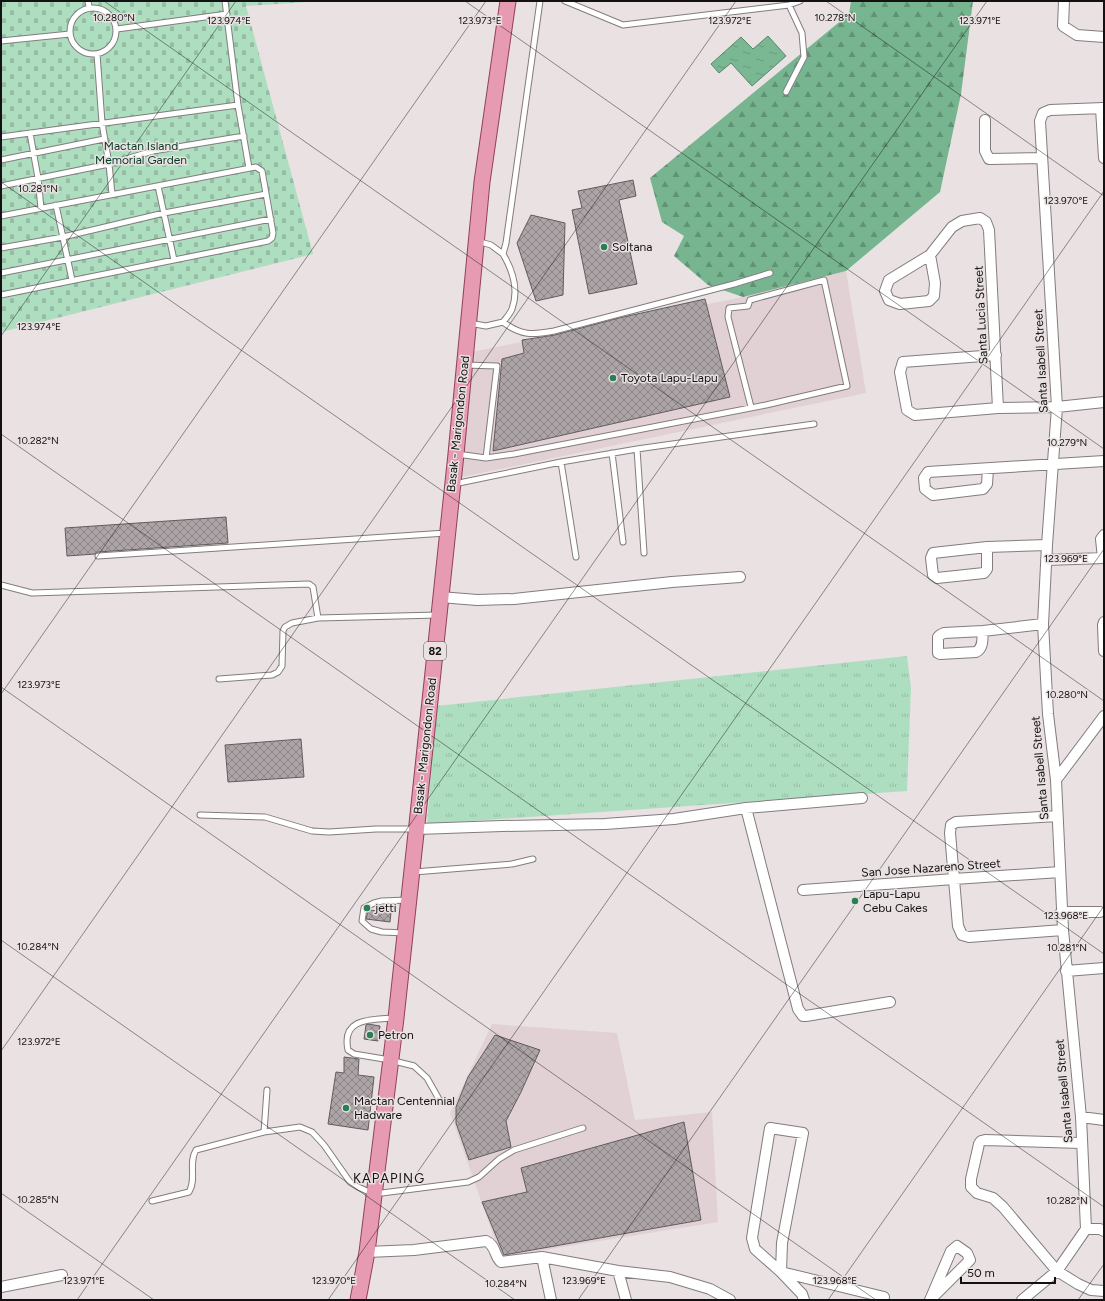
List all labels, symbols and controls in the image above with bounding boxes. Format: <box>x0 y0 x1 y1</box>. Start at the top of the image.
text: 10.280°N <box>93 11 135 24</box>
text: 10.278°N <box>814 11 856 24</box>
text: 123.974°E <box>207 14 251 27</box>
text: 123.973°E <box>458 14 502 27</box>
text: 123.972°E <box>708 14 752 27</box>
text: 123.971°E <box>959 14 1001 27</box>
park label: Mactan Island Memorial Garden <box>95 139 187 167</box>
text: 10.281°N <box>18 182 58 195</box>
text: 123.970°E <box>1044 194 1088 207</box>
place label: Soltana <box>612 240 652 254</box>
marker: Soltana <box>599 242 609 252</box>
street label: Santa Lucia Street <box>971 265 991 365</box>
street label: Santa Isabell Street <box>1031 308 1051 413</box>
text: 123.974°E <box>17 320 61 333</box>
street label: Basak - Marigondon Road <box>444 355 472 493</box>
place label: Toyota Lapu-Lapu <box>621 371 718 385</box>
marker: Toyota Lapu-Lapu <box>608 373 618 383</box>
text: 10.282°N <box>17 434 59 447</box>
text: 10.279°N <box>1047 436 1087 449</box>
text: 123.969°E <box>1044 552 1088 565</box>
road number: 82 <box>424 642 446 660</box>
street label: Basak - Marigondon Road <box>411 677 439 815</box>
text: 123.973°E <box>17 678 61 691</box>
text: 10.280°N <box>1046 688 1088 701</box>
street label: Santa Isabell Street <box>1028 715 1052 820</box>
street label: San Jose Nazareno Street <box>861 856 1002 880</box>
place label: Lapu-Lapu Cebu Cakes <box>863 887 928 915</box>
marker: Lapu-Lapu Cebu Cakes <box>850 896 860 906</box>
place label: jetti <box>374 901 397 915</box>
marker: jetti <box>362 903 372 913</box>
text: 123.968°E <box>1044 909 1088 922</box>
text: 10.284°N <box>17 940 59 953</box>
text: 10.281°N <box>1047 941 1087 954</box>
place label: Petron <box>378 1028 414 1042</box>
marker: Petron <box>365 1030 375 1040</box>
text: 123.972°E <box>17 1035 61 1048</box>
street label: Santa Isabell Street <box>1052 1038 1076 1143</box>
place label: Mactan Centennial Hadware <box>354 1094 455 1122</box>
marker: Mactan Centennial Hadware <box>341 1103 351 1113</box>
district label: KAPAPING <box>353 1171 425 1186</box>
text: 10.285°N <box>17 1193 59 1206</box>
text: 10.282°N <box>1046 1194 1088 1207</box>
scale bar <box>961 1259 1055 1285</box>
text: 50 m <box>967 1266 995 1280</box>
text: 123.971°E <box>63 1274 105 1287</box>
text: 123.970°E <box>312 1274 356 1287</box>
text: 123.969°E <box>562 1274 606 1287</box>
text: 123.968°E <box>813 1274 857 1287</box>
text: 10.284°N <box>485 1277 527 1290</box>

